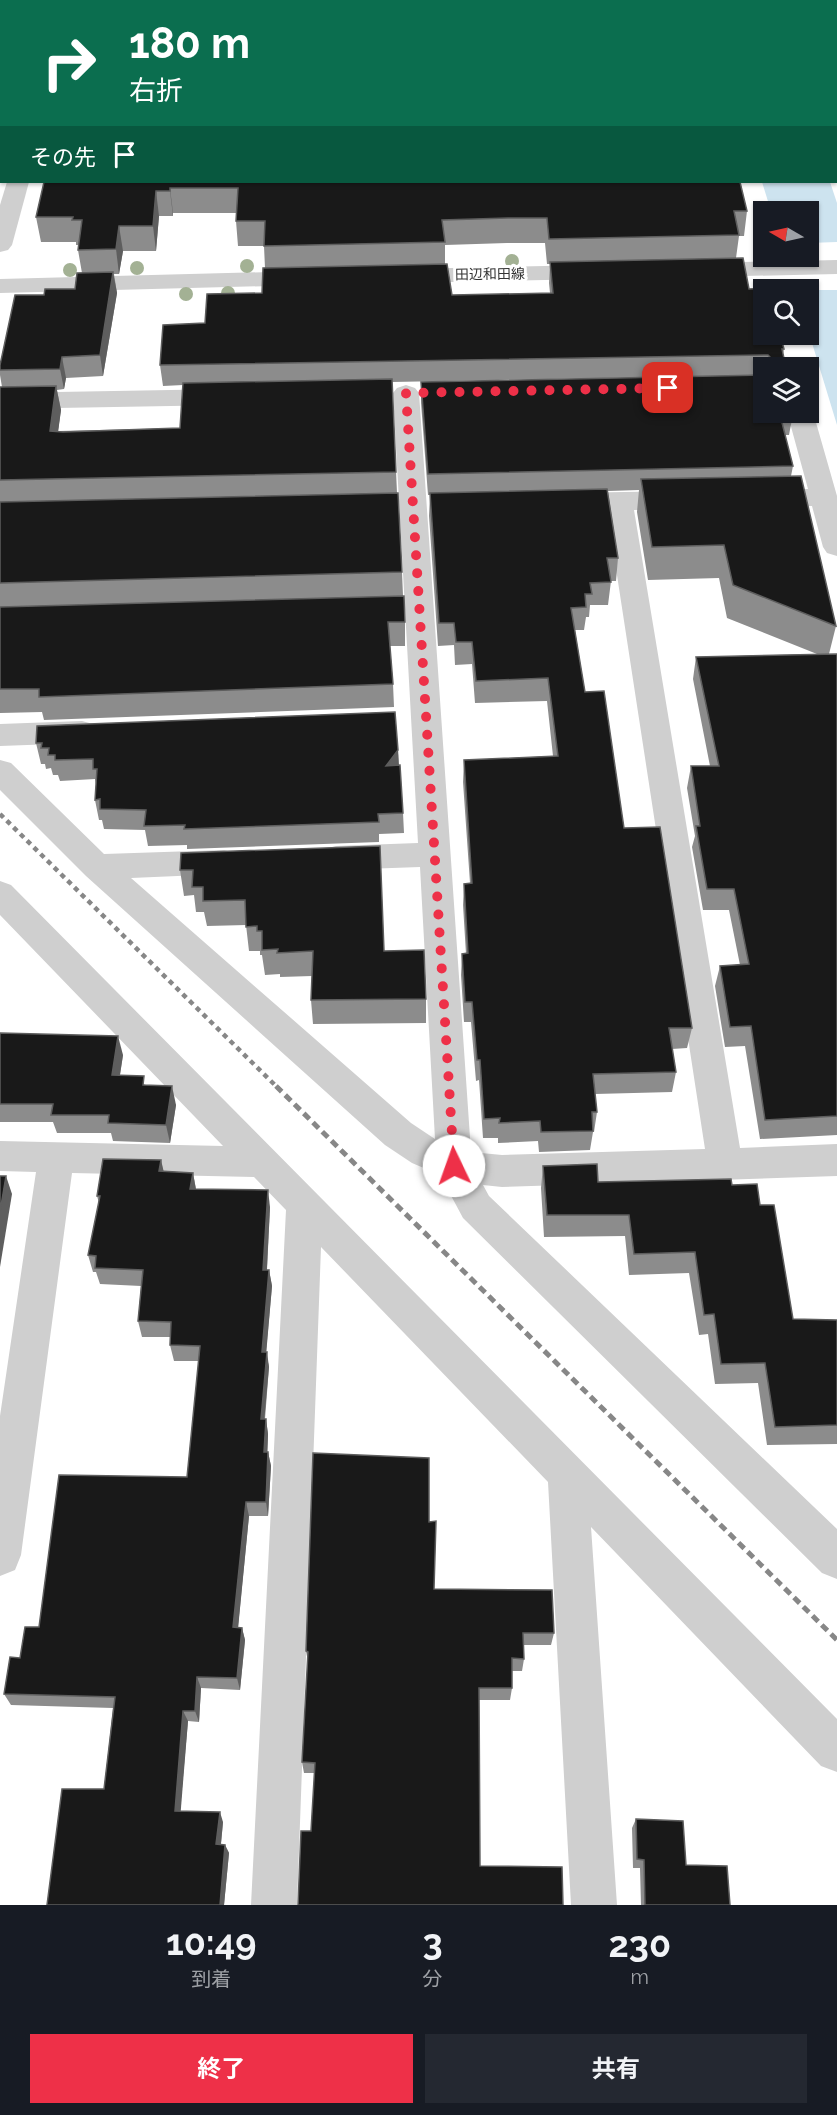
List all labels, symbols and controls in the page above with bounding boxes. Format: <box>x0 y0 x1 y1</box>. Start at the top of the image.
text: 180 m <box>129 19 250 68</box>
icon: right <box>30 24 108 102</box>
text: 右折 <box>129 75 183 106</box>
icon: arrive <box>108 138 141 171</box>
text: その先 <box>30 144 96 170</box>
north arrow <box>753 201 819 267</box>
map controls <box>753 201 819 423</box>
street label: 田辺和田線 <box>455 265 525 283</box>
button: search <box>753 279 819 345</box>
button: layers <box>753 357 819 423</box>
pin <box>642 362 693 413</box>
icon: arrive <box>651 371 684 404</box>
position arrow <box>422 1134 486 1198</box>
text: 10:49 <box>166 1921 257 1963</box>
text: 3 <box>422 1921 443 1963</box>
text: 230 <box>609 1923 671 1965</box>
text: m <box>631 1965 649 1989</box>
text: 到着 <box>191 1967 231 1991</box>
text: 分 <box>423 1967 443 1991</box>
button: 終了 <box>30 2034 413 2103</box>
button: 共有 <box>425 2034 807 2103</box>

